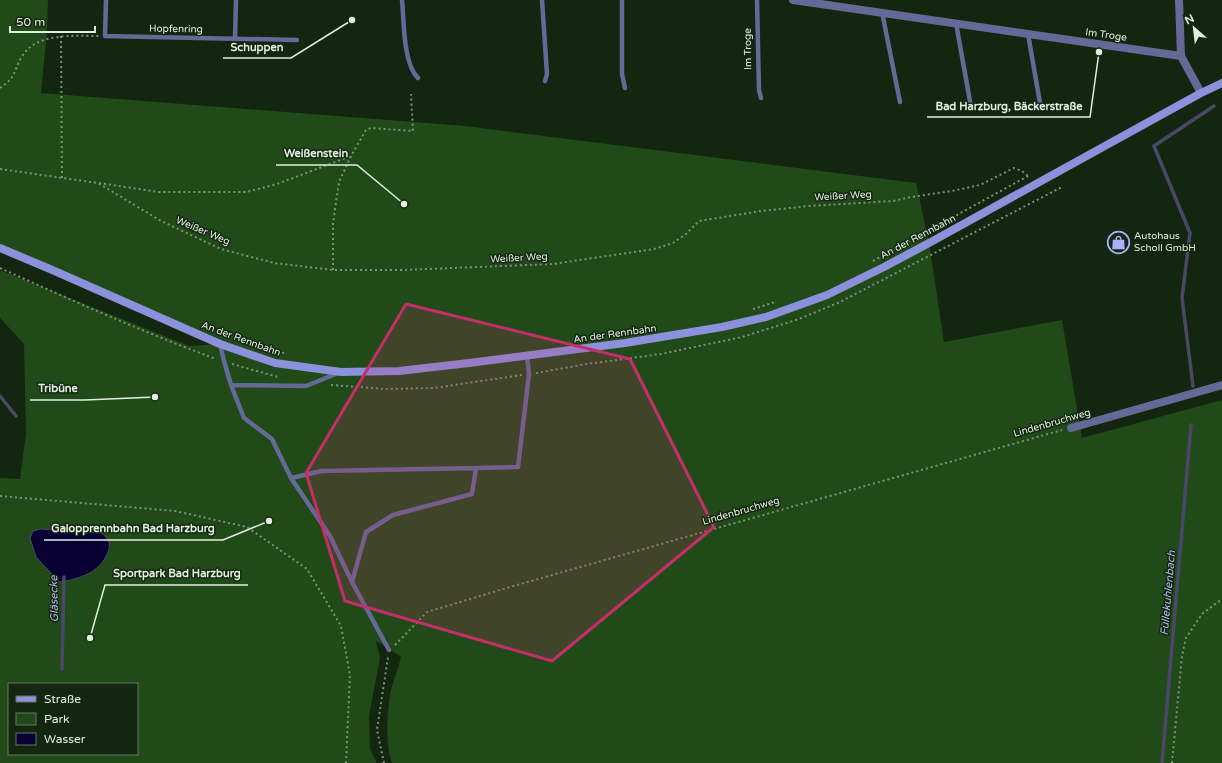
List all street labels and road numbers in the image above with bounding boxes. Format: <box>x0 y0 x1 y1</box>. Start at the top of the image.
street label: Hopfenring <box>149 23 203 35</box>
street label: Im Troge <box>1084 26 1128 44</box>
street label: Im Troge <box>742 28 754 70</box>
street label: Weißer Weg <box>814 189 872 203</box>
street label: An der Rennbahn <box>878 212 958 262</box>
street label: Weißer Weg <box>174 214 232 248</box>
street label: Weißer Weg <box>490 251 548 265</box>
street label: An der Rennbahn <box>200 319 282 359</box>
street label: An der Rennbahn <box>573 322 657 346</box>
street label: Lindenbruchweg <box>1012 406 1092 440</box>
street label: Lindenbruchweg <box>701 494 781 528</box>

